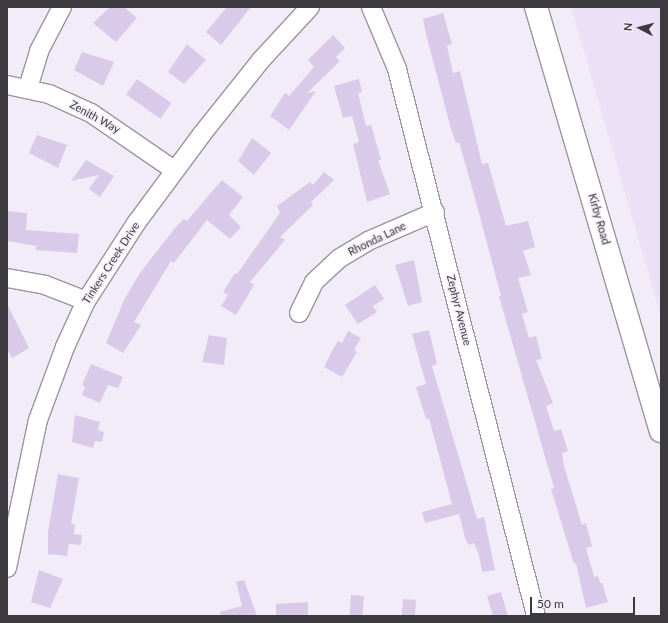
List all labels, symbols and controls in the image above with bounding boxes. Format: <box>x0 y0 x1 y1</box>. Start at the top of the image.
north arrow <box>620 8 660 48</box>
text: N <box>621 22 634 32</box>
street label: Zenith Way <box>67 98 123 136</box>
street label: Kirby Road <box>585 192 613 246</box>
street label: Tinkers Creek Drive <box>80 219 142 307</box>
street label: Rhonda Lane <box>346 219 408 259</box>
street label: Zephyr Avenue <box>444 273 474 347</box>
scale bar <box>532 589 637 615</box>
text: 50 m <box>537 596 564 611</box>

